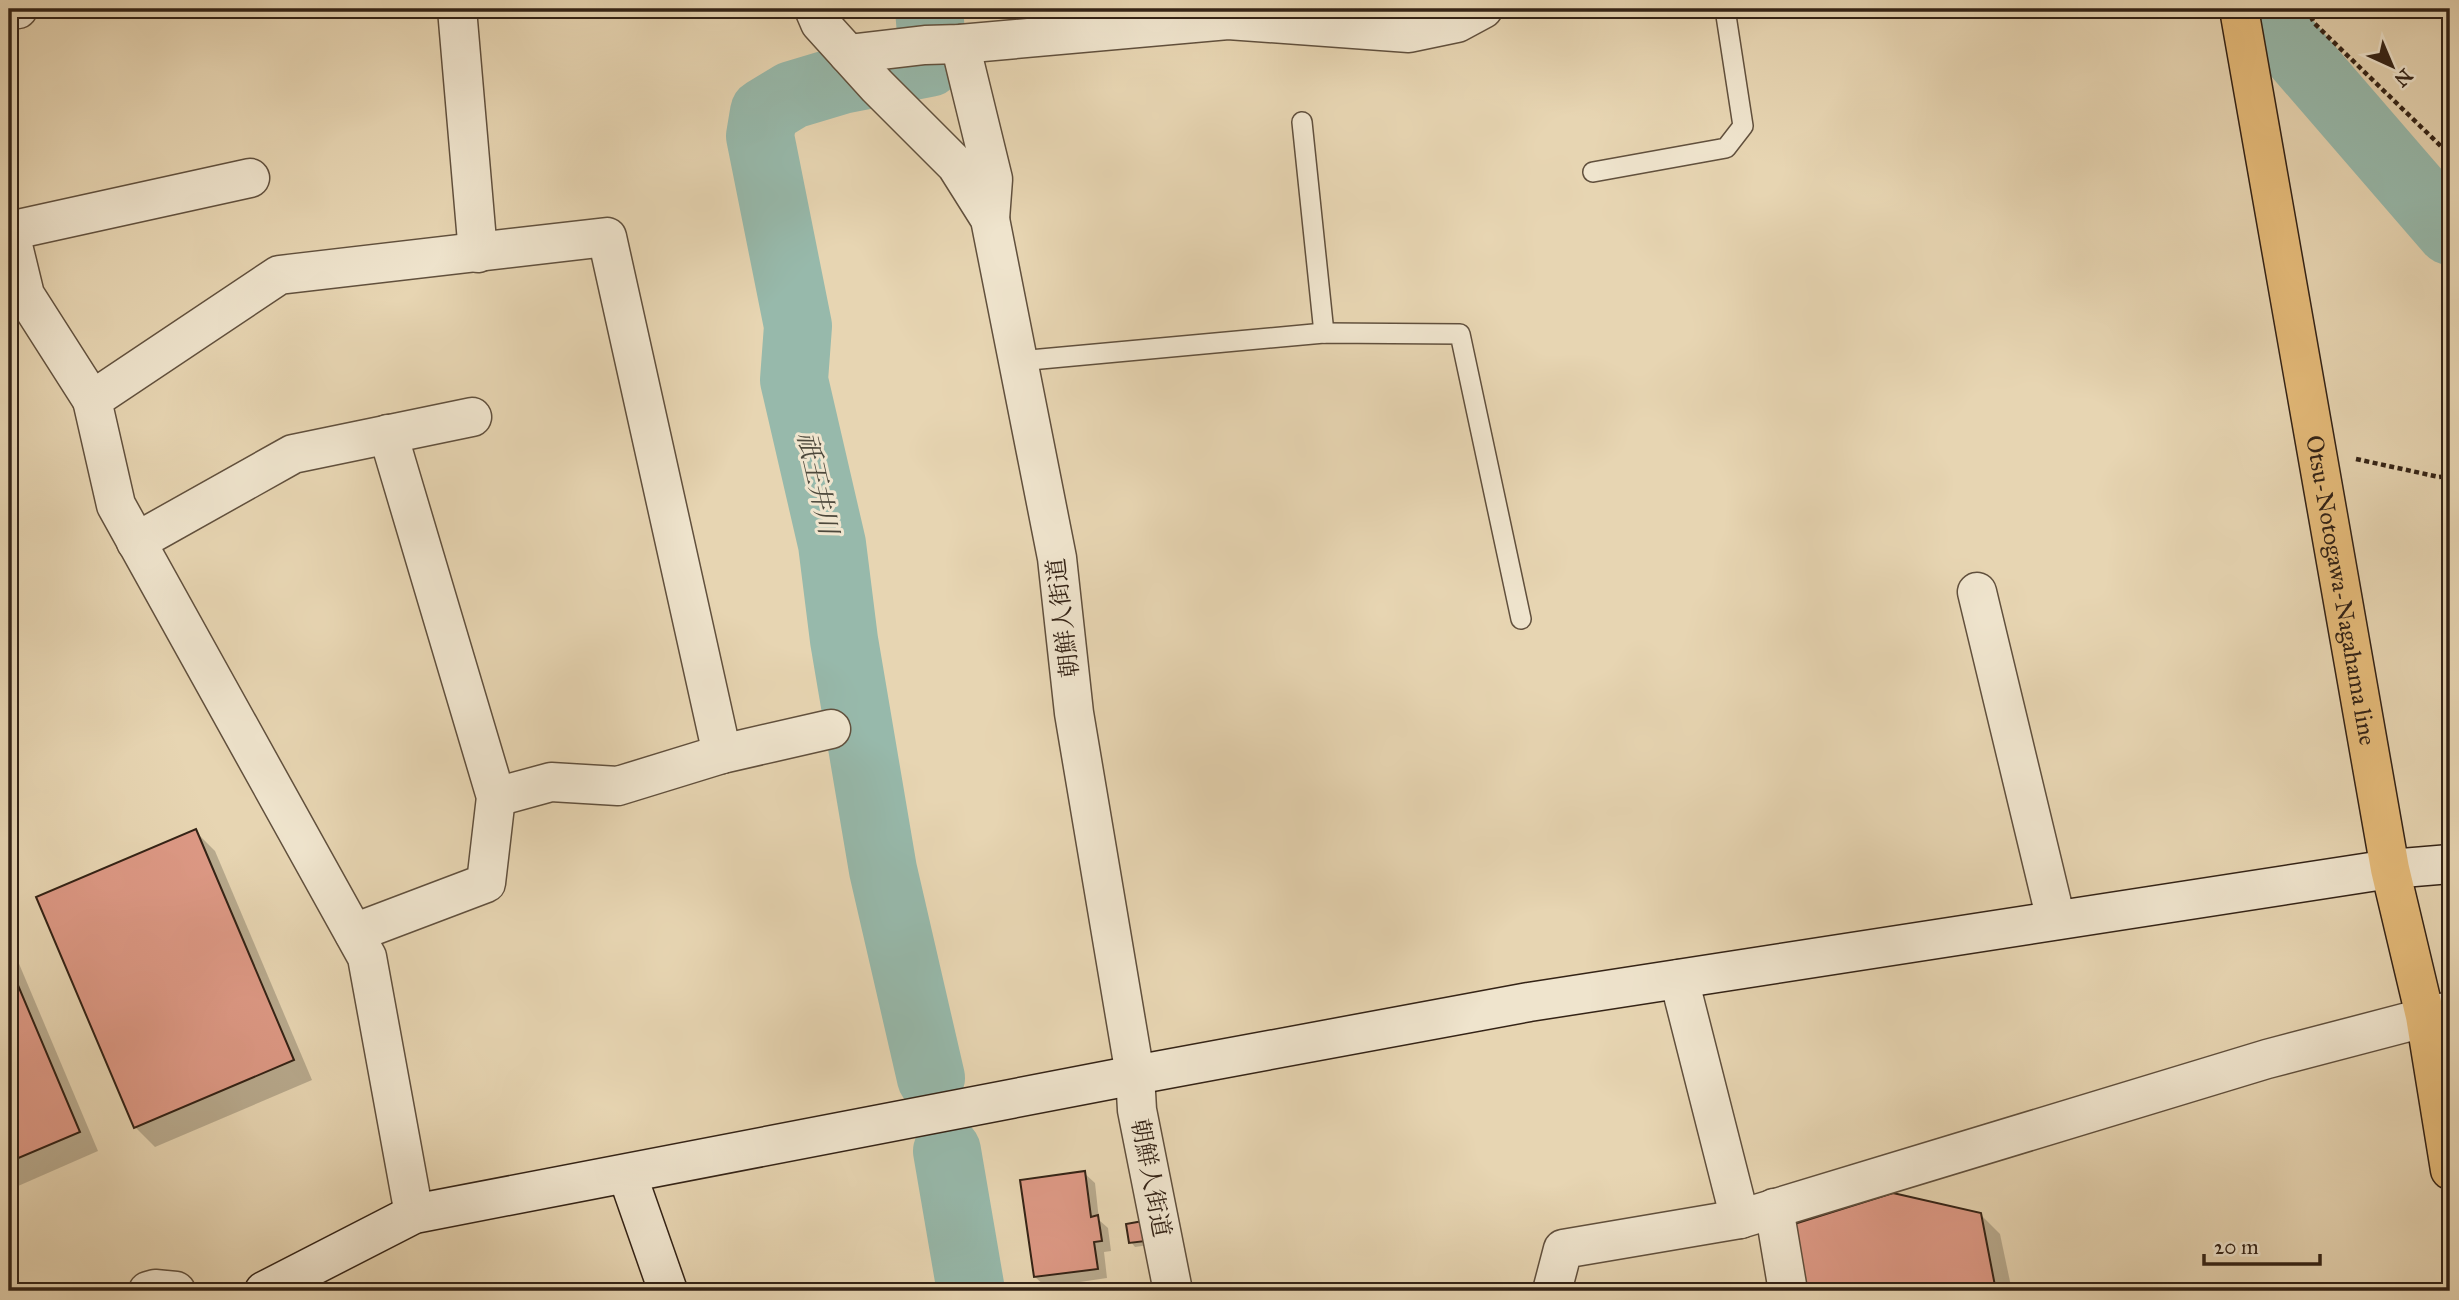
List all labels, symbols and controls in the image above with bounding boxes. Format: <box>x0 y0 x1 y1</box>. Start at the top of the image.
north arrow <box>2358 32 2428 102</box>
text: N <box>2390 64 2417 92</box>
water label: 祇王井川 <box>791 429 846 540</box>
street label: Otsu-Notogawa-Nagahama line <box>2299 433 2383 748</box>
street label: 朝鮮人街道 <box>1041 557 1085 679</box>
street label: 朝鮮人街道 <box>1125 1116 1177 1240</box>
scale bar <box>2204 1223 2319 1267</box>
text: 20 m <box>2214 1234 2259 1260</box>

